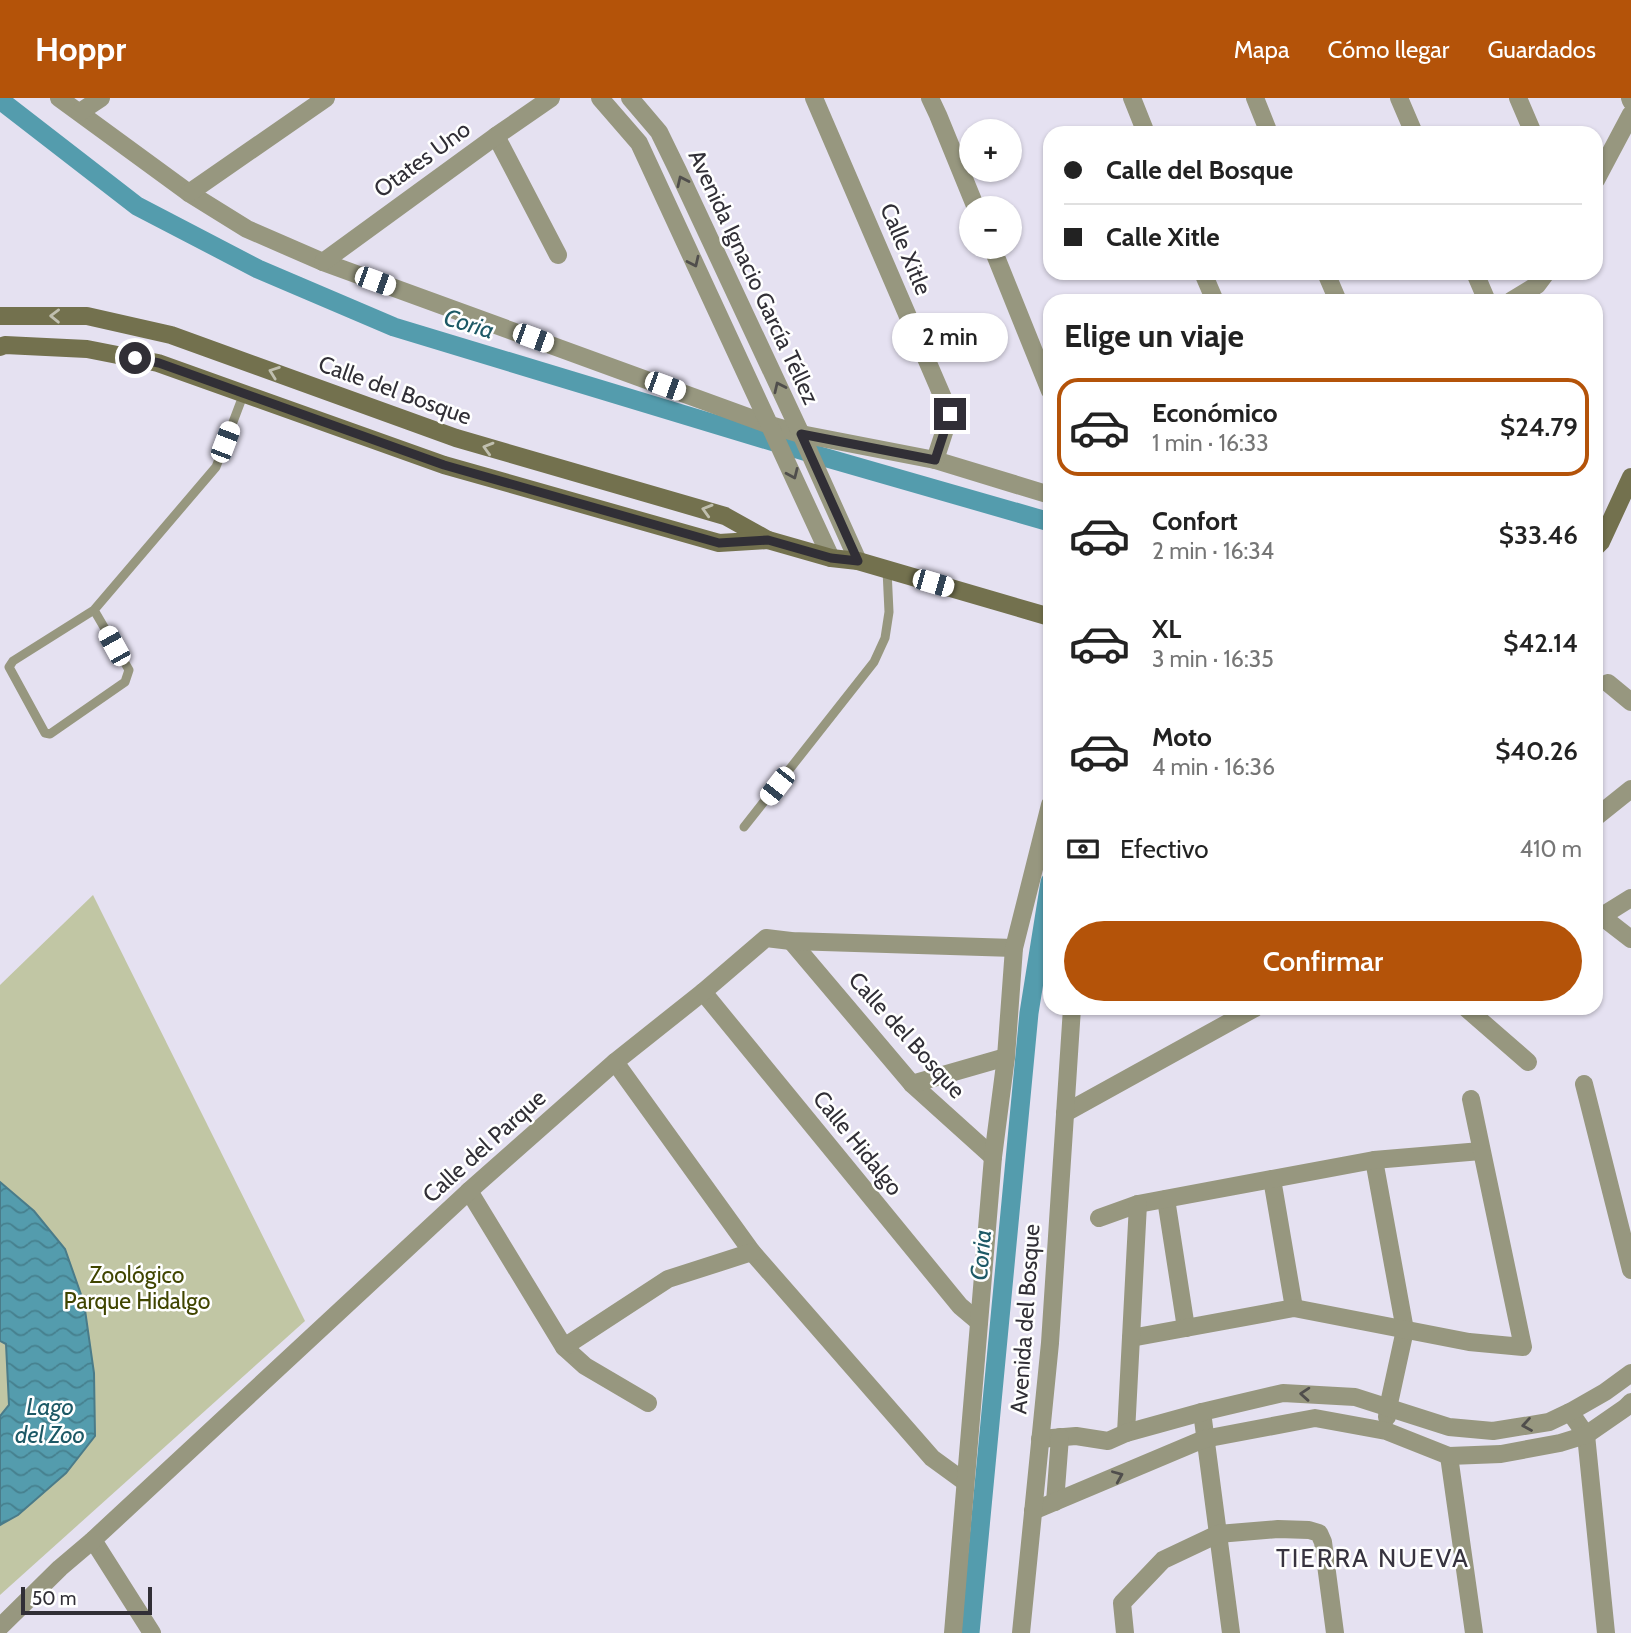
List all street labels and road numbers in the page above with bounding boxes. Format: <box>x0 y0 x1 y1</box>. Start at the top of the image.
street label: Otates Uno <box>368 115 476 203</box>
street label: Avenida Ignacio García Téllez <box>683 145 825 409</box>
street label: Calle Xitle <box>874 199 938 299</box>
street label: Calle del Bosque <box>315 349 475 431</box>
street label: Calle del Bosque <box>843 966 971 1104</box>
street label: Calle del Parque <box>417 1083 551 1208</box>
street label: Calle Hidalgo <box>807 1085 909 1201</box>
street label: Avenida del Bosque <box>1004 1223 1046 1415</box>

